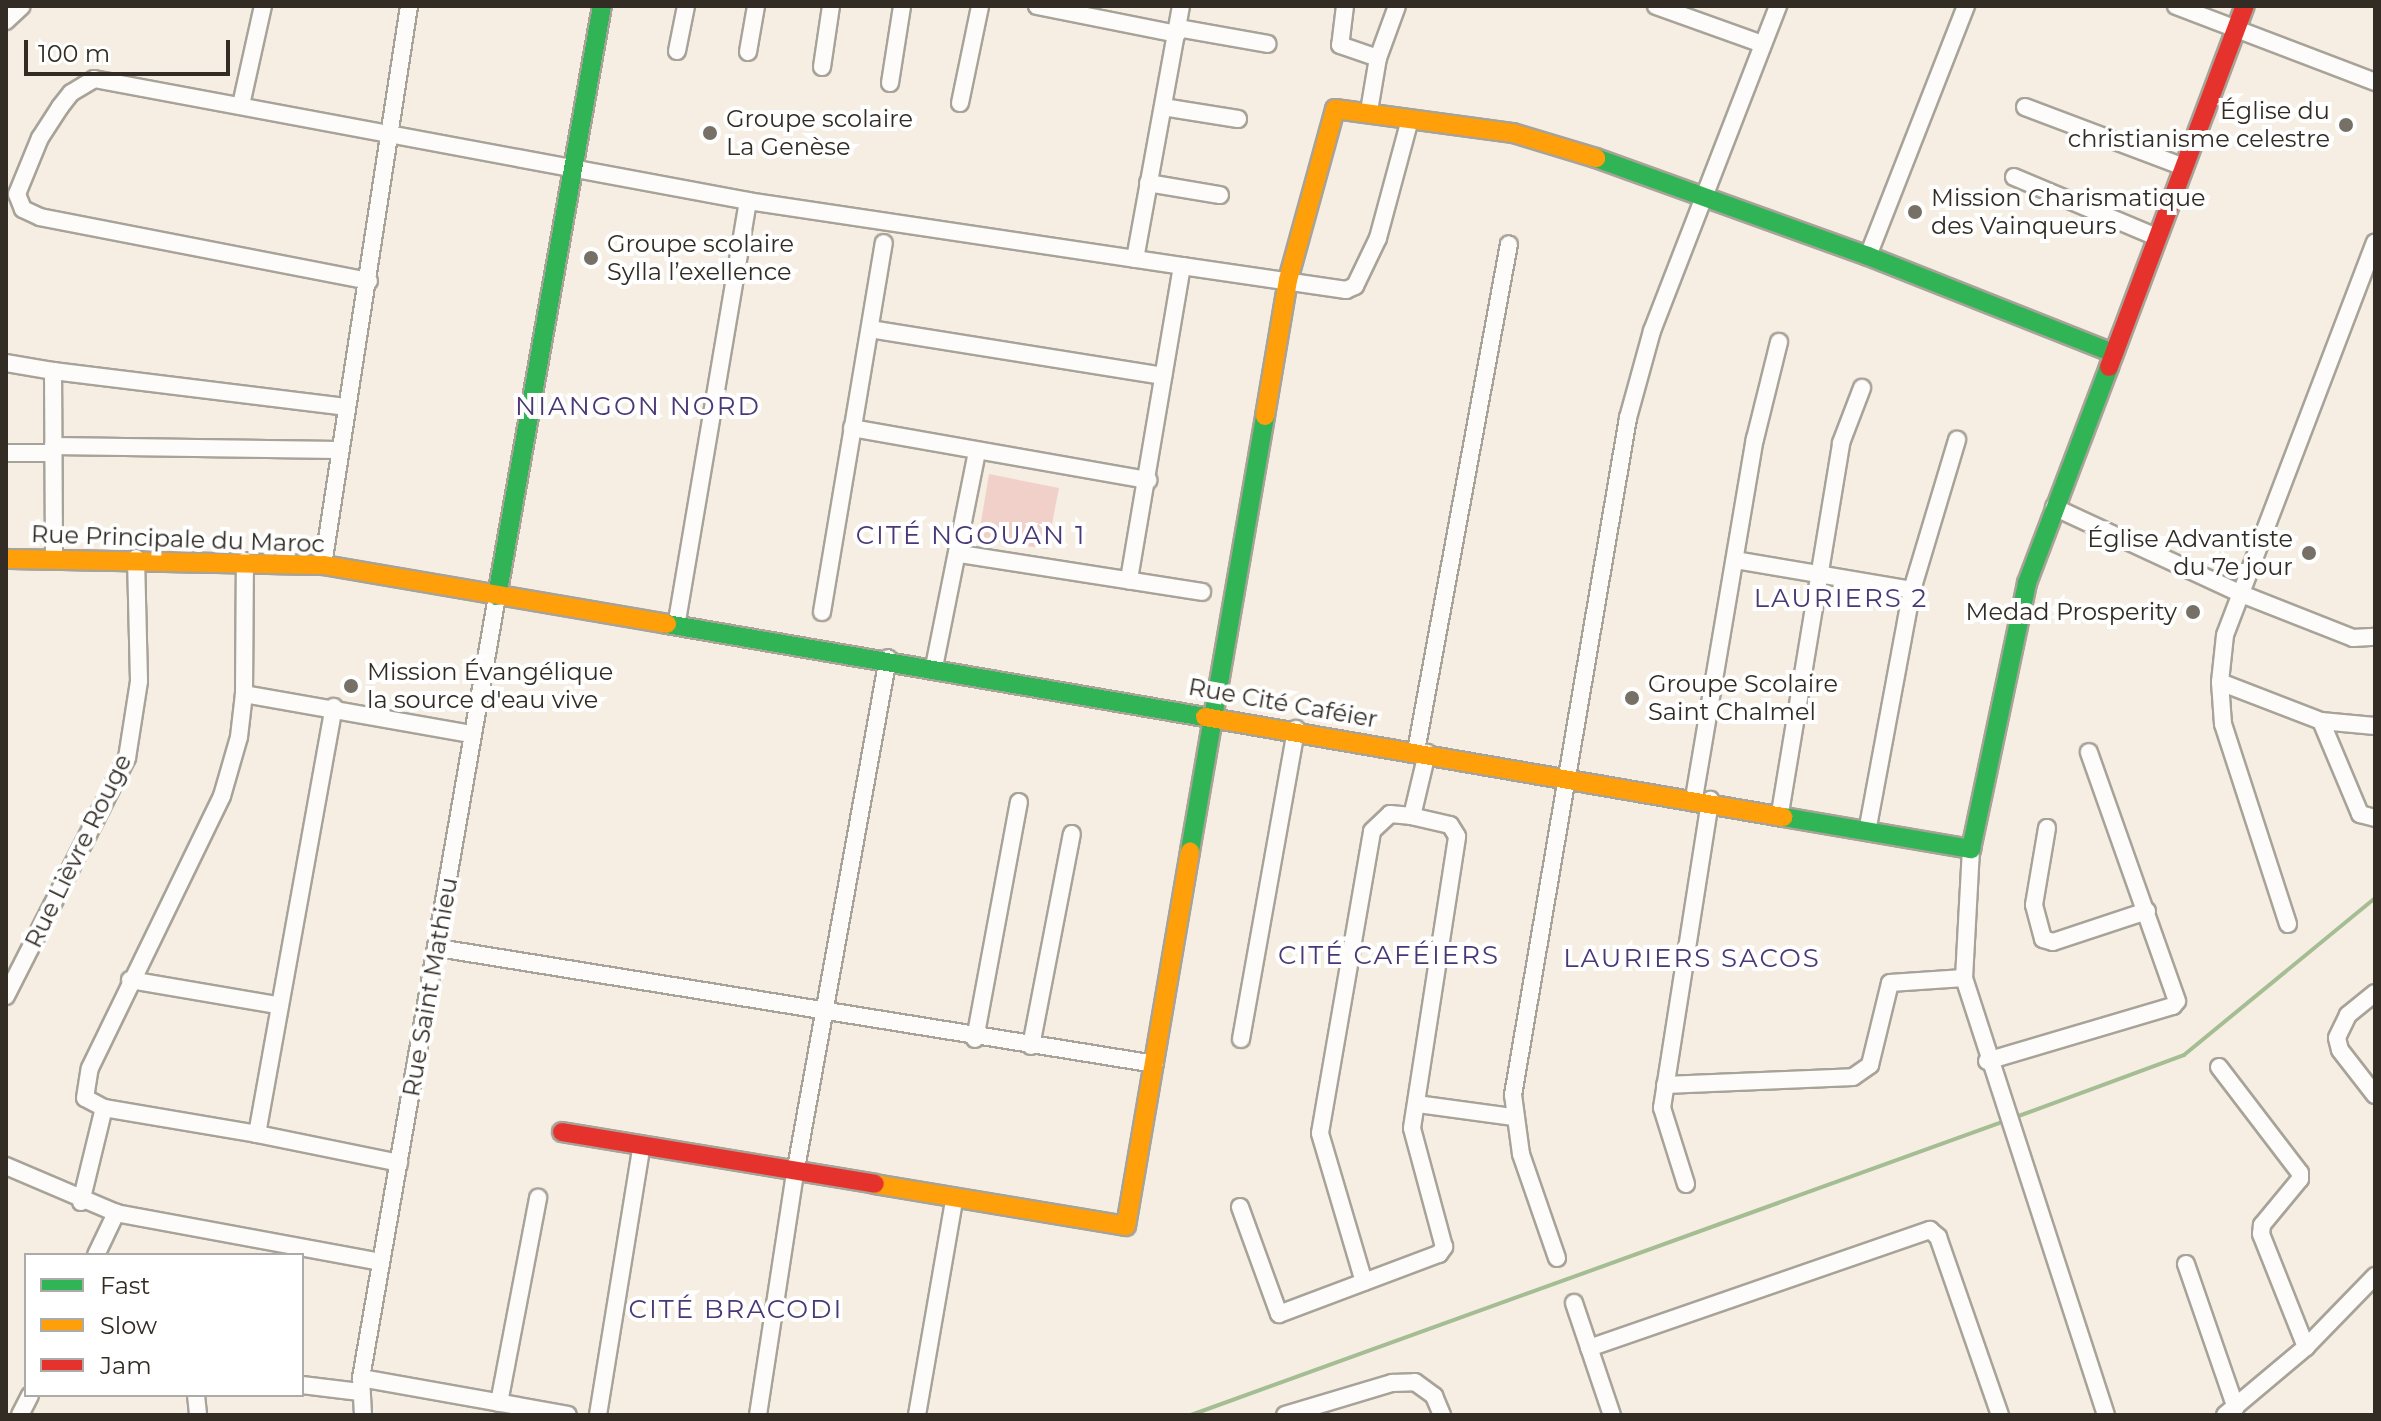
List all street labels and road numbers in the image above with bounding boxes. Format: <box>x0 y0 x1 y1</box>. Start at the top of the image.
street label: Rue Principale du Maroc <box>31 519 325 559</box>
street label: Rue Cité Caféier <box>1186 672 1380 734</box>
street label: Rue Lièvre Rouge <box>19 750 137 952</box>
street label: Rue Saint Mathieu <box>397 875 463 1099</box>

